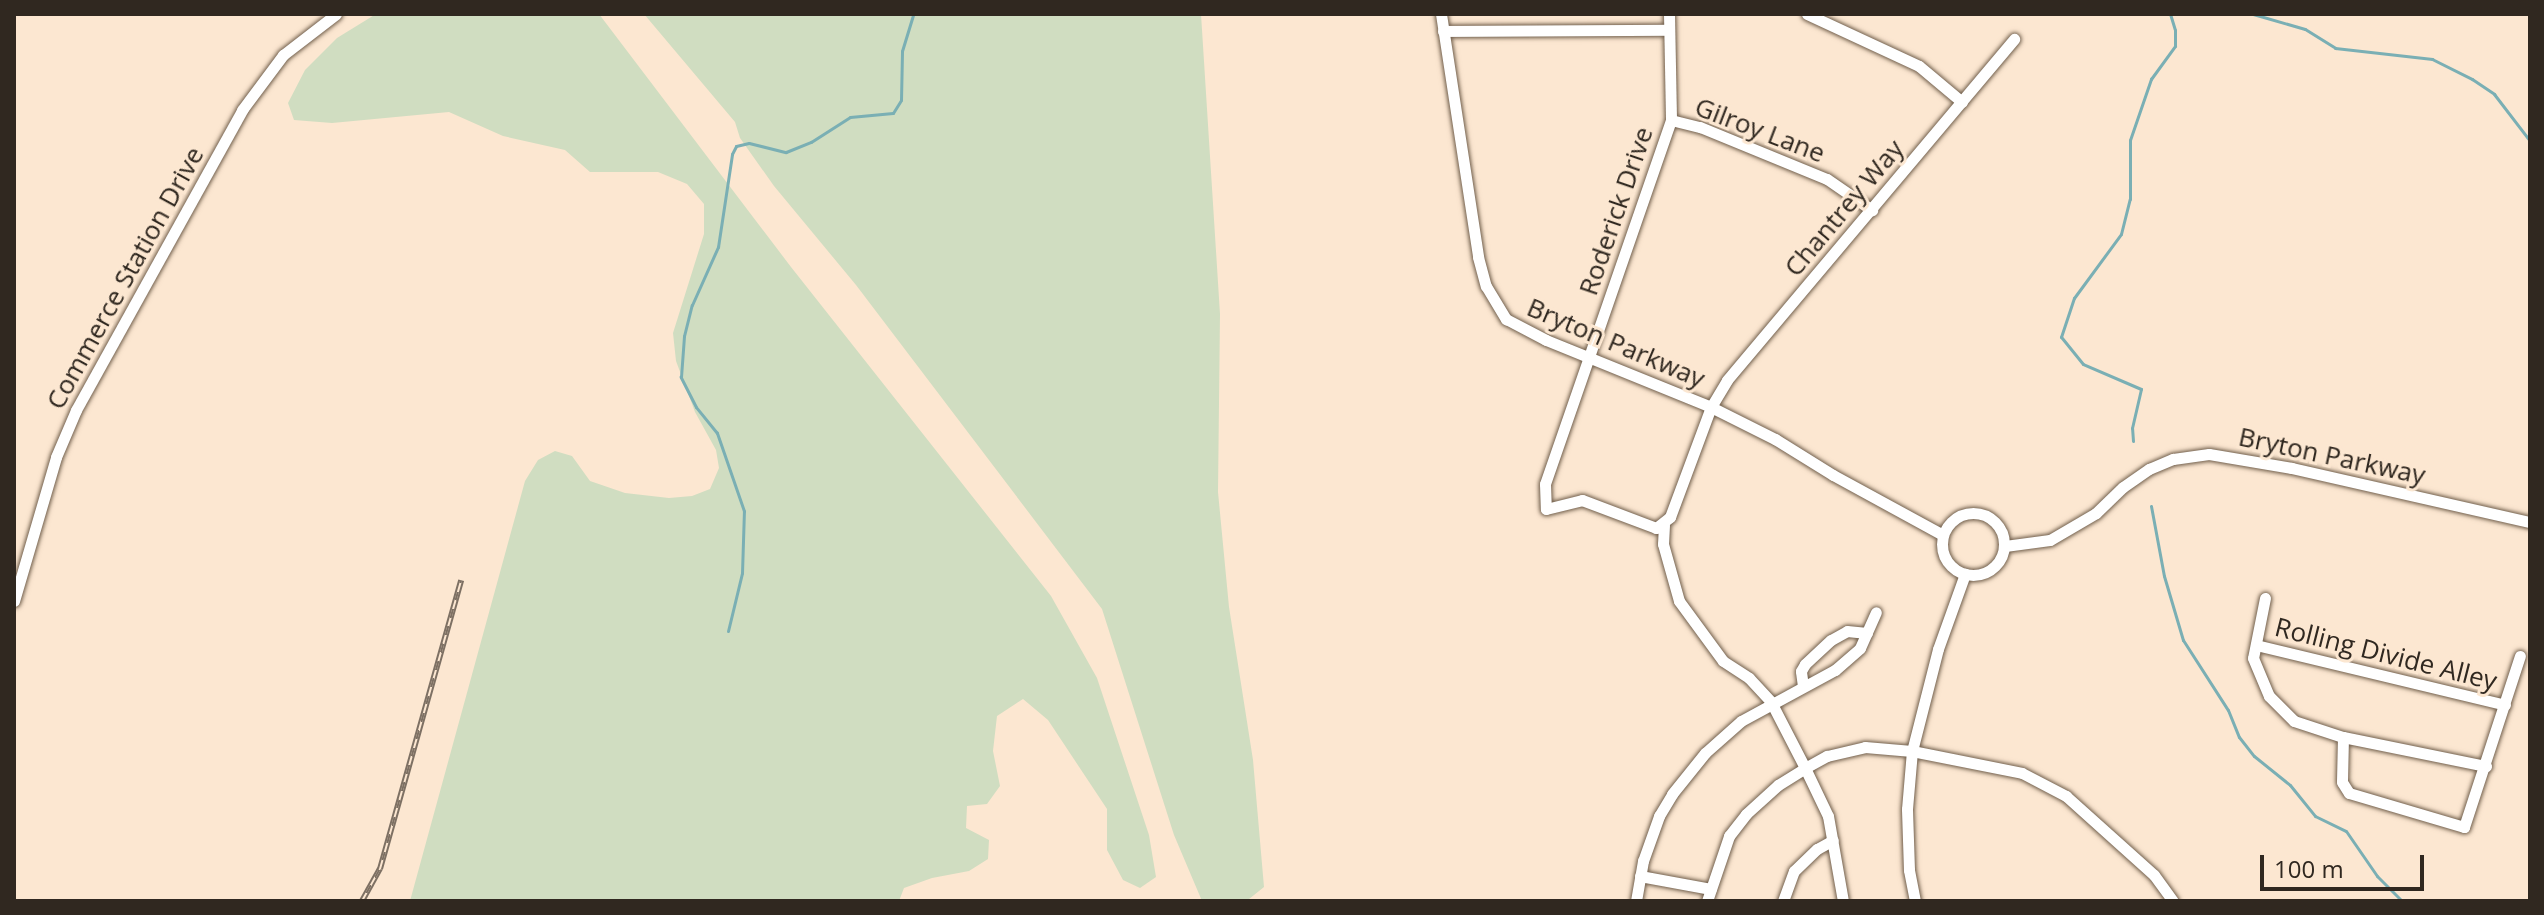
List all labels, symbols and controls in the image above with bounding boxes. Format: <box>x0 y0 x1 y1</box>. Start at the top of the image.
street label: Gilroy Lane <box>1691 91 1829 169</box>
street label: Roderick Drive <box>1573 123 1659 299</box>
street label: Chantrey Way <box>1778 133 1910 283</box>
street label: Commerce Station Drive <box>40 141 210 415</box>
street label: Bryton Parkway <box>1522 292 1710 394</box>
street label: Bryton Parkway <box>2236 421 2428 491</box>
street label: Rolling Divide Alley <box>2272 611 2500 697</box>
scale bar <box>2264 839 2428 889</box>
text: 100 m <box>2274 852 2344 885</box>

